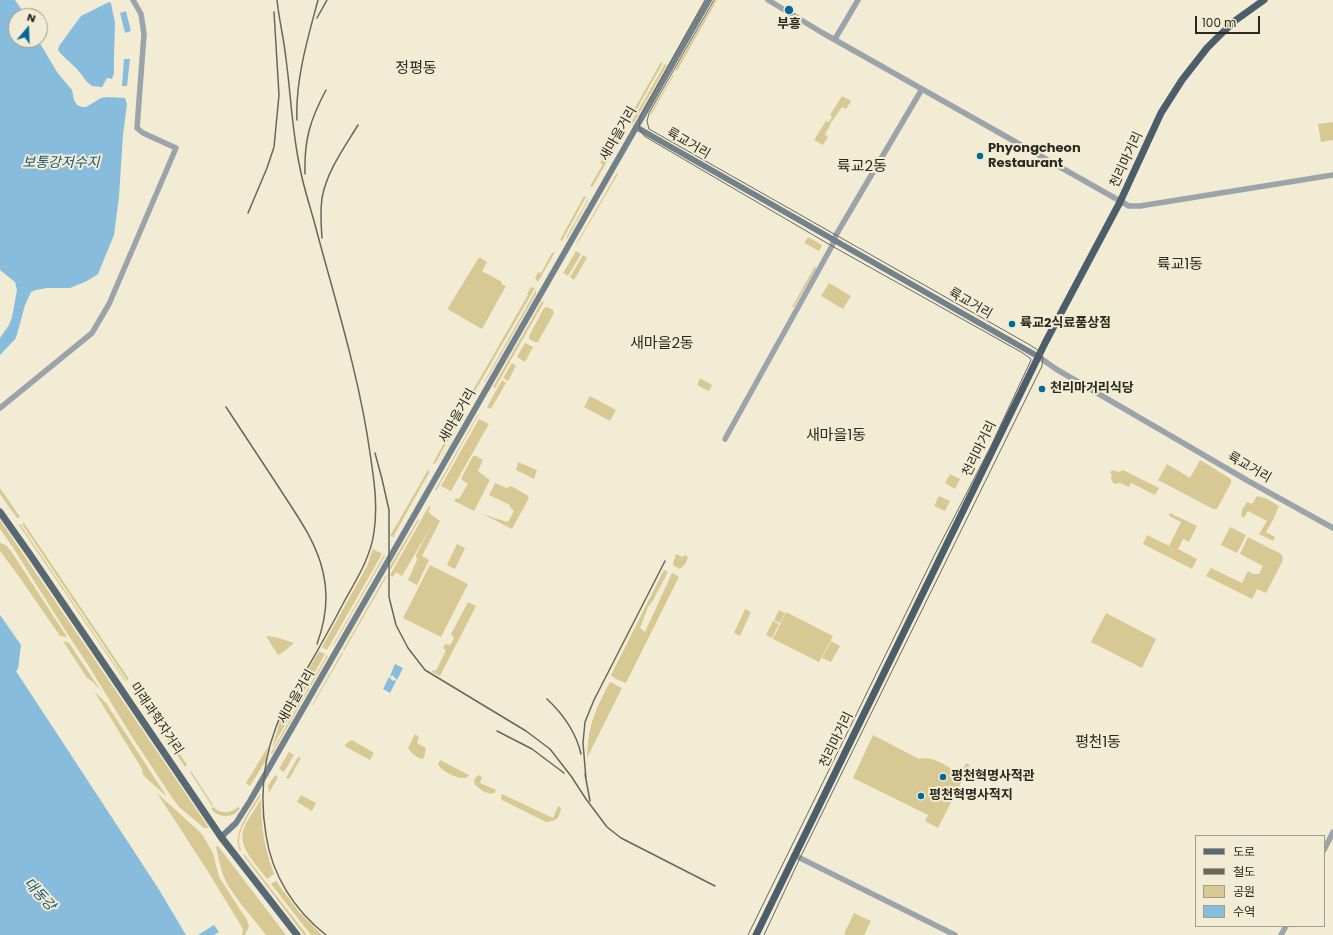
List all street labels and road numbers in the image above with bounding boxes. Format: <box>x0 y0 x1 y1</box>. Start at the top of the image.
street label: 새마을거리 <box>597 104 641 164</box>
street label: 륙교거리 <box>663 125 713 163</box>
street label: 천리마거리 <box>1107 130 1147 190</box>
street label: 륙교거리 <box>945 285 995 323</box>
street label: 새마을거리 <box>436 386 480 446</box>
street label: 천리마거리 <box>960 419 1000 479</box>
street label: 륙교거리 <box>1224 449 1274 487</box>
street label: 새마을거리 <box>275 667 319 727</box>
street label: 미래과학자거리 <box>126 680 186 758</box>
street label: 천리마거리 <box>817 710 857 770</box>

